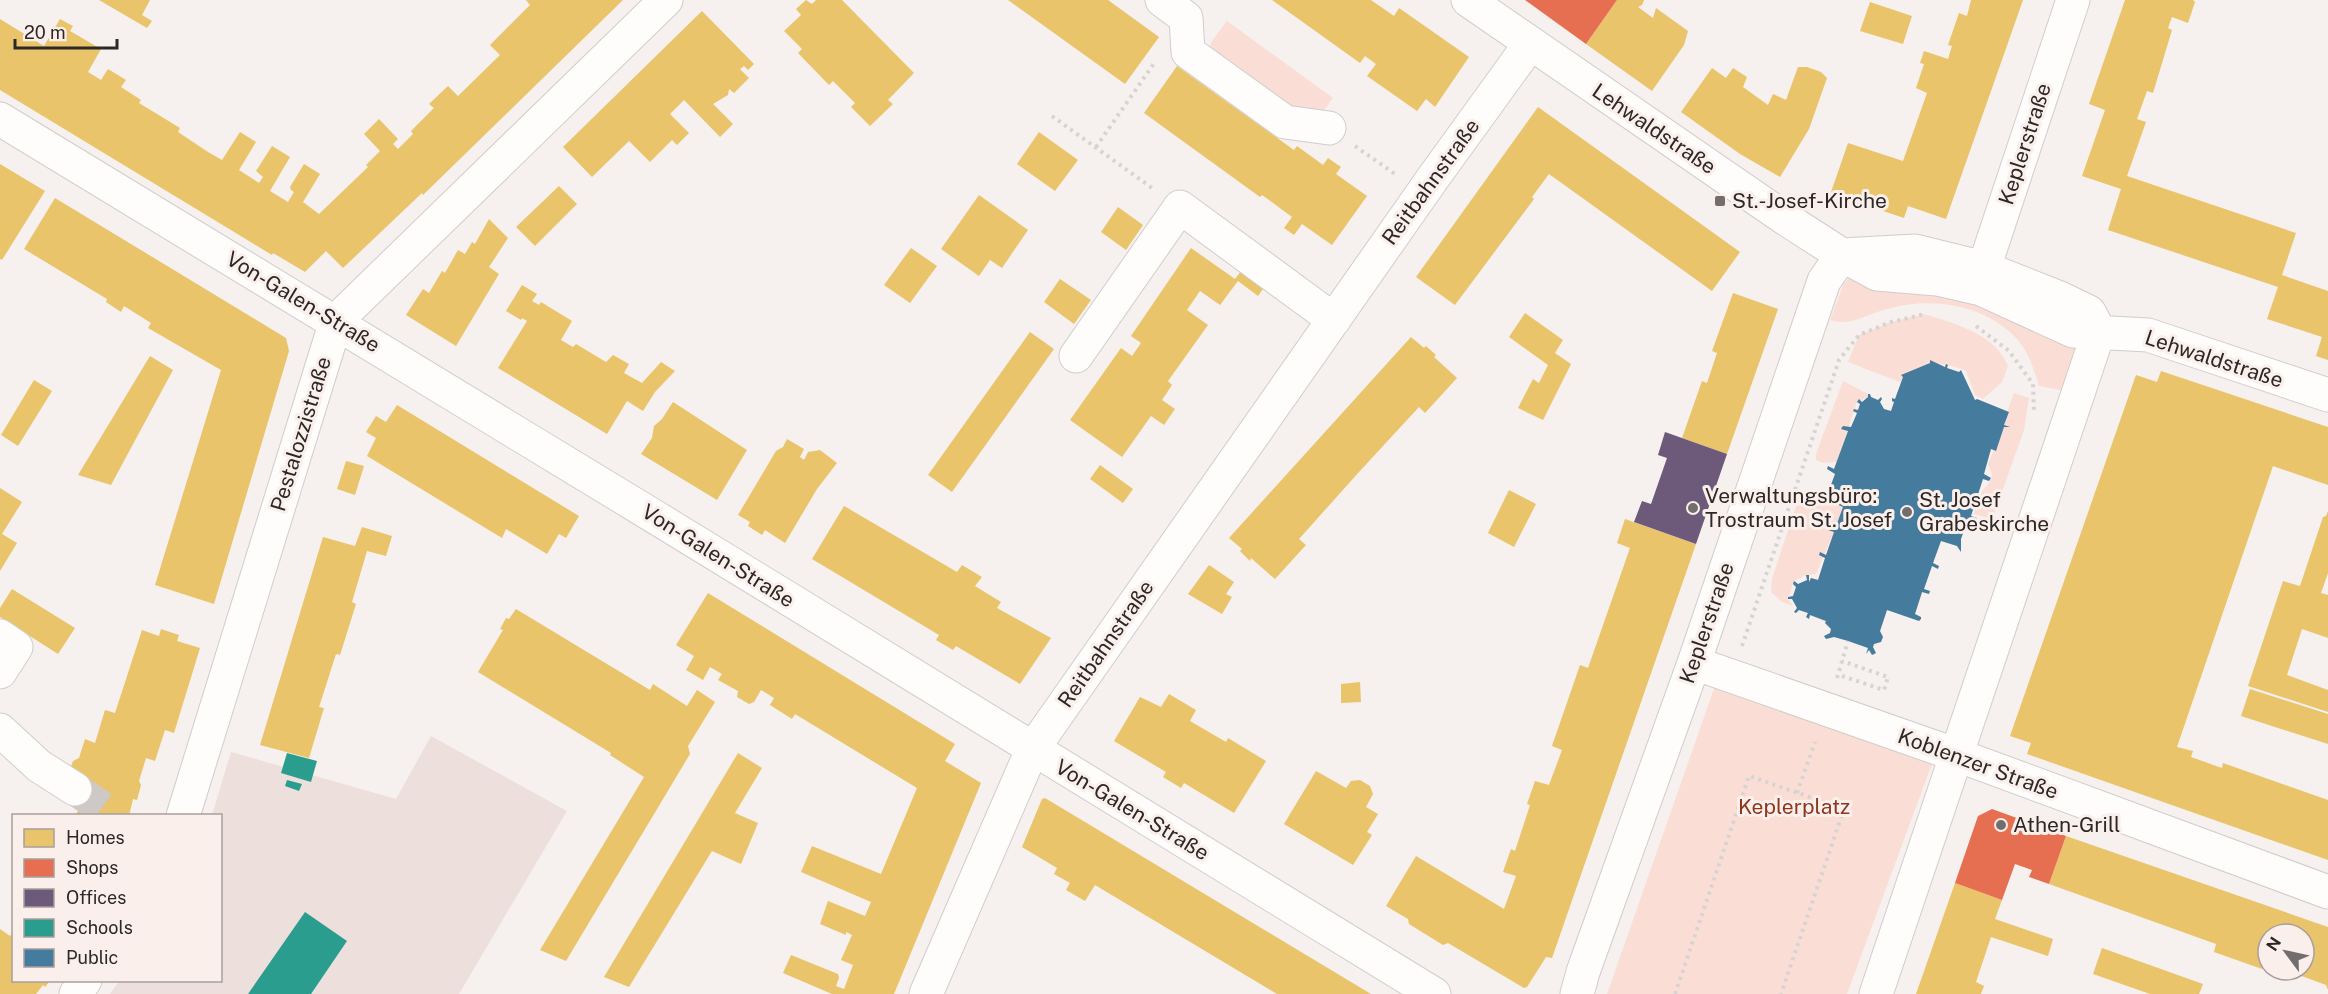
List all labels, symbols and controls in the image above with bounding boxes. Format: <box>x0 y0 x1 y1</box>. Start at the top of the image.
scale bar <box>15 12 117 50</box>
text: 20 m <box>24 22 66 43</box>
street label: Lehwaldstraße <box>1588 78 1721 179</box>
street label: Keplerstraße <box>1993 80 2056 208</box>
street label: Reitbahnstraße <box>1377 114 1485 250</box>
place label: St.-Josef-Kirche <box>1732 188 1887 213</box>
marker: St.-Josef-Kirche <box>1713 194 1727 208</box>
street label: Von-Galen-Straße <box>222 246 385 357</box>
street label: Lehwaldstraße <box>2142 324 2286 393</box>
street label: Pestalozzistraße <box>265 353 336 514</box>
place label: Verwaltungsbüro: Trostraum St. Josef <box>1705 483 1892 532</box>
place label: St. Josef Grabeskirche <box>1919 487 2049 536</box>
street label: Von-Galen-Straße <box>637 499 799 613</box>
marker: Verwaltungsbüro: Trostraum St. Josef <box>1686 501 1700 515</box>
marker: St. Josef Grabeskirche <box>1900 505 1914 519</box>
street label: Keplerstraße <box>1674 559 1739 687</box>
street label: Reitbahnstraße <box>1052 575 1159 712</box>
street label: Koblenzer Straße <box>1895 723 2062 804</box>
street label: Von-Galen-Straße <box>1051 754 1214 865</box>
park label: Keplerplatz <box>1738 794 1850 819</box>
place label: Athen-Grill <box>2013 812 2120 837</box>
legend <box>12 814 222 982</box>
marker: Athen-Grill <box>1994 818 2008 832</box>
text: Homes <box>66 827 125 848</box>
text: Shops <box>66 857 118 878</box>
text: Offices <box>66 887 126 908</box>
text: Schools <box>66 917 133 938</box>
north arrow <box>2256 922 2316 982</box>
text: N <box>2262 934 2285 955</box>
text: Public <box>66 947 118 968</box>

